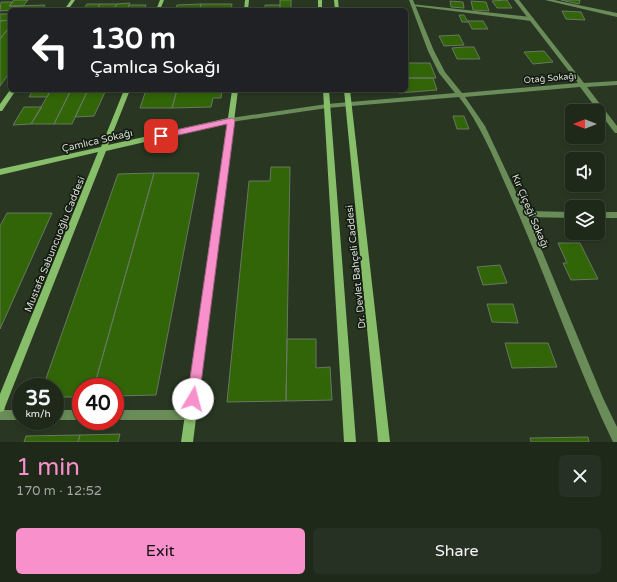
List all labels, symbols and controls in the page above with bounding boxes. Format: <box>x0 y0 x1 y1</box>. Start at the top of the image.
text: 130 m <box>90 22 176 56</box>
icon: left <box>24 24 76 76</box>
text: Çamlıca Sokağı <box>90 56 220 78</box>
street label: Otağ Sokağı <box>523 71 577 86</box>
north arrow <box>565 104 605 144</box>
map controls <box>565 104 605 240</box>
pin <box>144 119 178 153</box>
icon: arrive <box>150 125 172 147</box>
street label: Çamlıca Sokağı <box>61 127 134 155</box>
button: sound <box>565 152 605 192</box>
street label: Kır Çiçeği Sokağı <box>509 172 551 250</box>
street label: Mustafa Sabuncuoğlu Caddesi <box>22 175 88 314</box>
button: layers <box>565 200 605 240</box>
street label: Dr. Devlet Bahçeli Caddesi <box>344 204 368 329</box>
speed limit sign: 40 <box>72 378 124 430</box>
position arrow <box>172 378 214 420</box>
text: 35 <box>25 387 51 411</box>
text: km/h <box>25 408 51 420</box>
text: 1 min <box>16 453 80 482</box>
button: close <box>559 455 601 497</box>
text: 170 m · 12:52 <box>16 483 102 499</box>
button: Exit <box>16 528 305 574</box>
button: Share <box>313 528 601 574</box>

